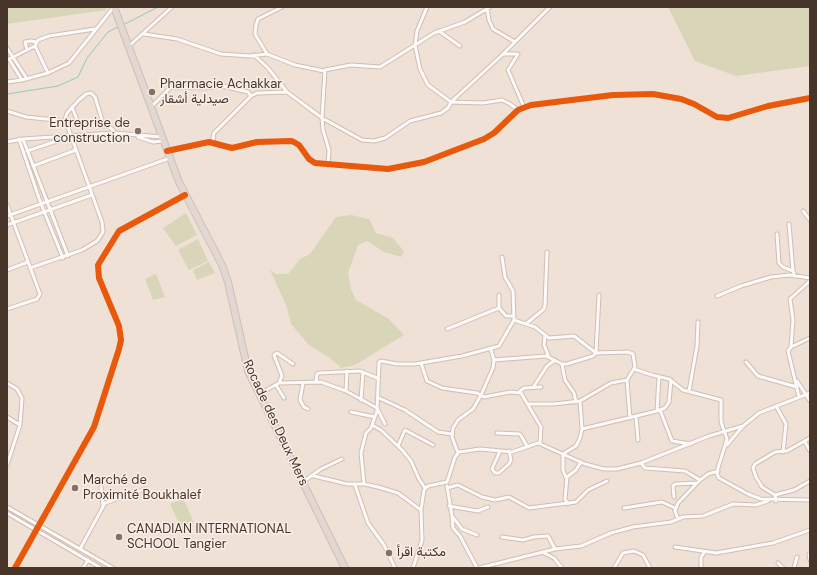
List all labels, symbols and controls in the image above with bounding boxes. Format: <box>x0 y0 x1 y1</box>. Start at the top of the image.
place label: Pharmacie Achakkar صيدلية أشقار <box>160 77 282 108</box>
marker: Pharmacie Achakkar صيدلية أشقار <box>147 87 157 97</box>
place label: Entreprise de construction <box>49 116 130 147</box>
marker: Entreprise de construction <box>133 126 143 136</box>
street label: Rocade des Deux Mers <box>239 357 311 489</box>
place label: Marché de Proximité Boukhalef <box>83 473 201 504</box>
marker: Marché de Proximité Boukhalef <box>70 483 80 493</box>
place label: CANADIAN INTERNATIONAL SCHOOL Tangier <box>127 522 291 553</box>
marker: CANADIAN INTERNATIONAL SCHOOL Tangier <box>114 532 124 542</box>
place label: مكتبة اقرأ <box>397 545 446 561</box>
marker: مكتبة اقرأ <box>384 548 394 558</box>

